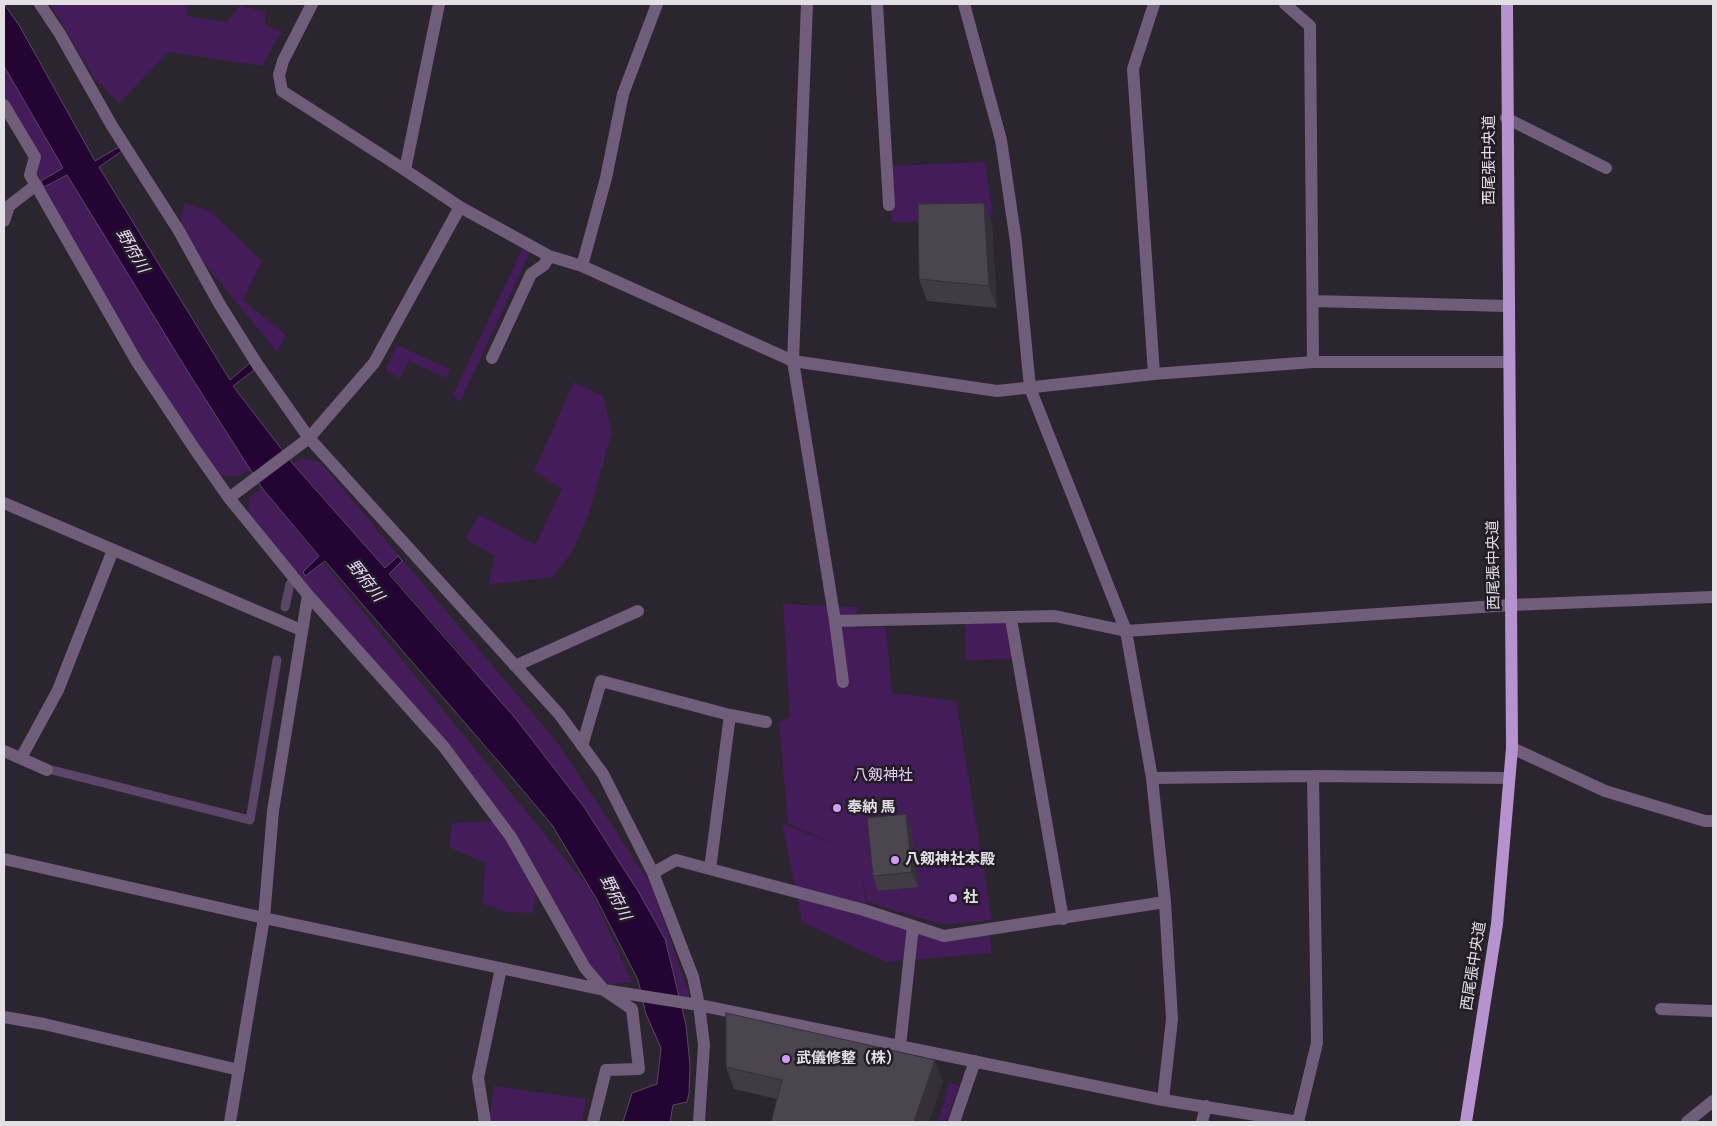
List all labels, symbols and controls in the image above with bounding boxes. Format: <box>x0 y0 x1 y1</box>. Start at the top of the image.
street label: 西尾張中央道 <box>1481 115 1499 205</box>
water label: 野府川 <box>112 225 152 277</box>
street label: 西尾張中央道 <box>1484 520 1504 610</box>
water label: 野府川 <box>343 556 387 606</box>
park label: 八剱神社 <box>853 767 913 785</box>
place label: 奉納 馬 <box>847 799 895 817</box>
marker: 奉納 馬 <box>831 802 843 814</box>
place label: 八剱神社本殿 <box>905 851 995 869</box>
marker: 八剱神社本殿 <box>889 854 901 866</box>
water label: 野府川 <box>596 872 634 924</box>
place label: 社 <box>963 889 978 907</box>
marker: 社 <box>947 892 959 904</box>
street label: 西尾張中央道 <box>1458 920 1490 1012</box>
place label: 武儀修整（株） <box>796 1050 901 1068</box>
marker: 武儀修整（株） <box>780 1053 792 1065</box>

